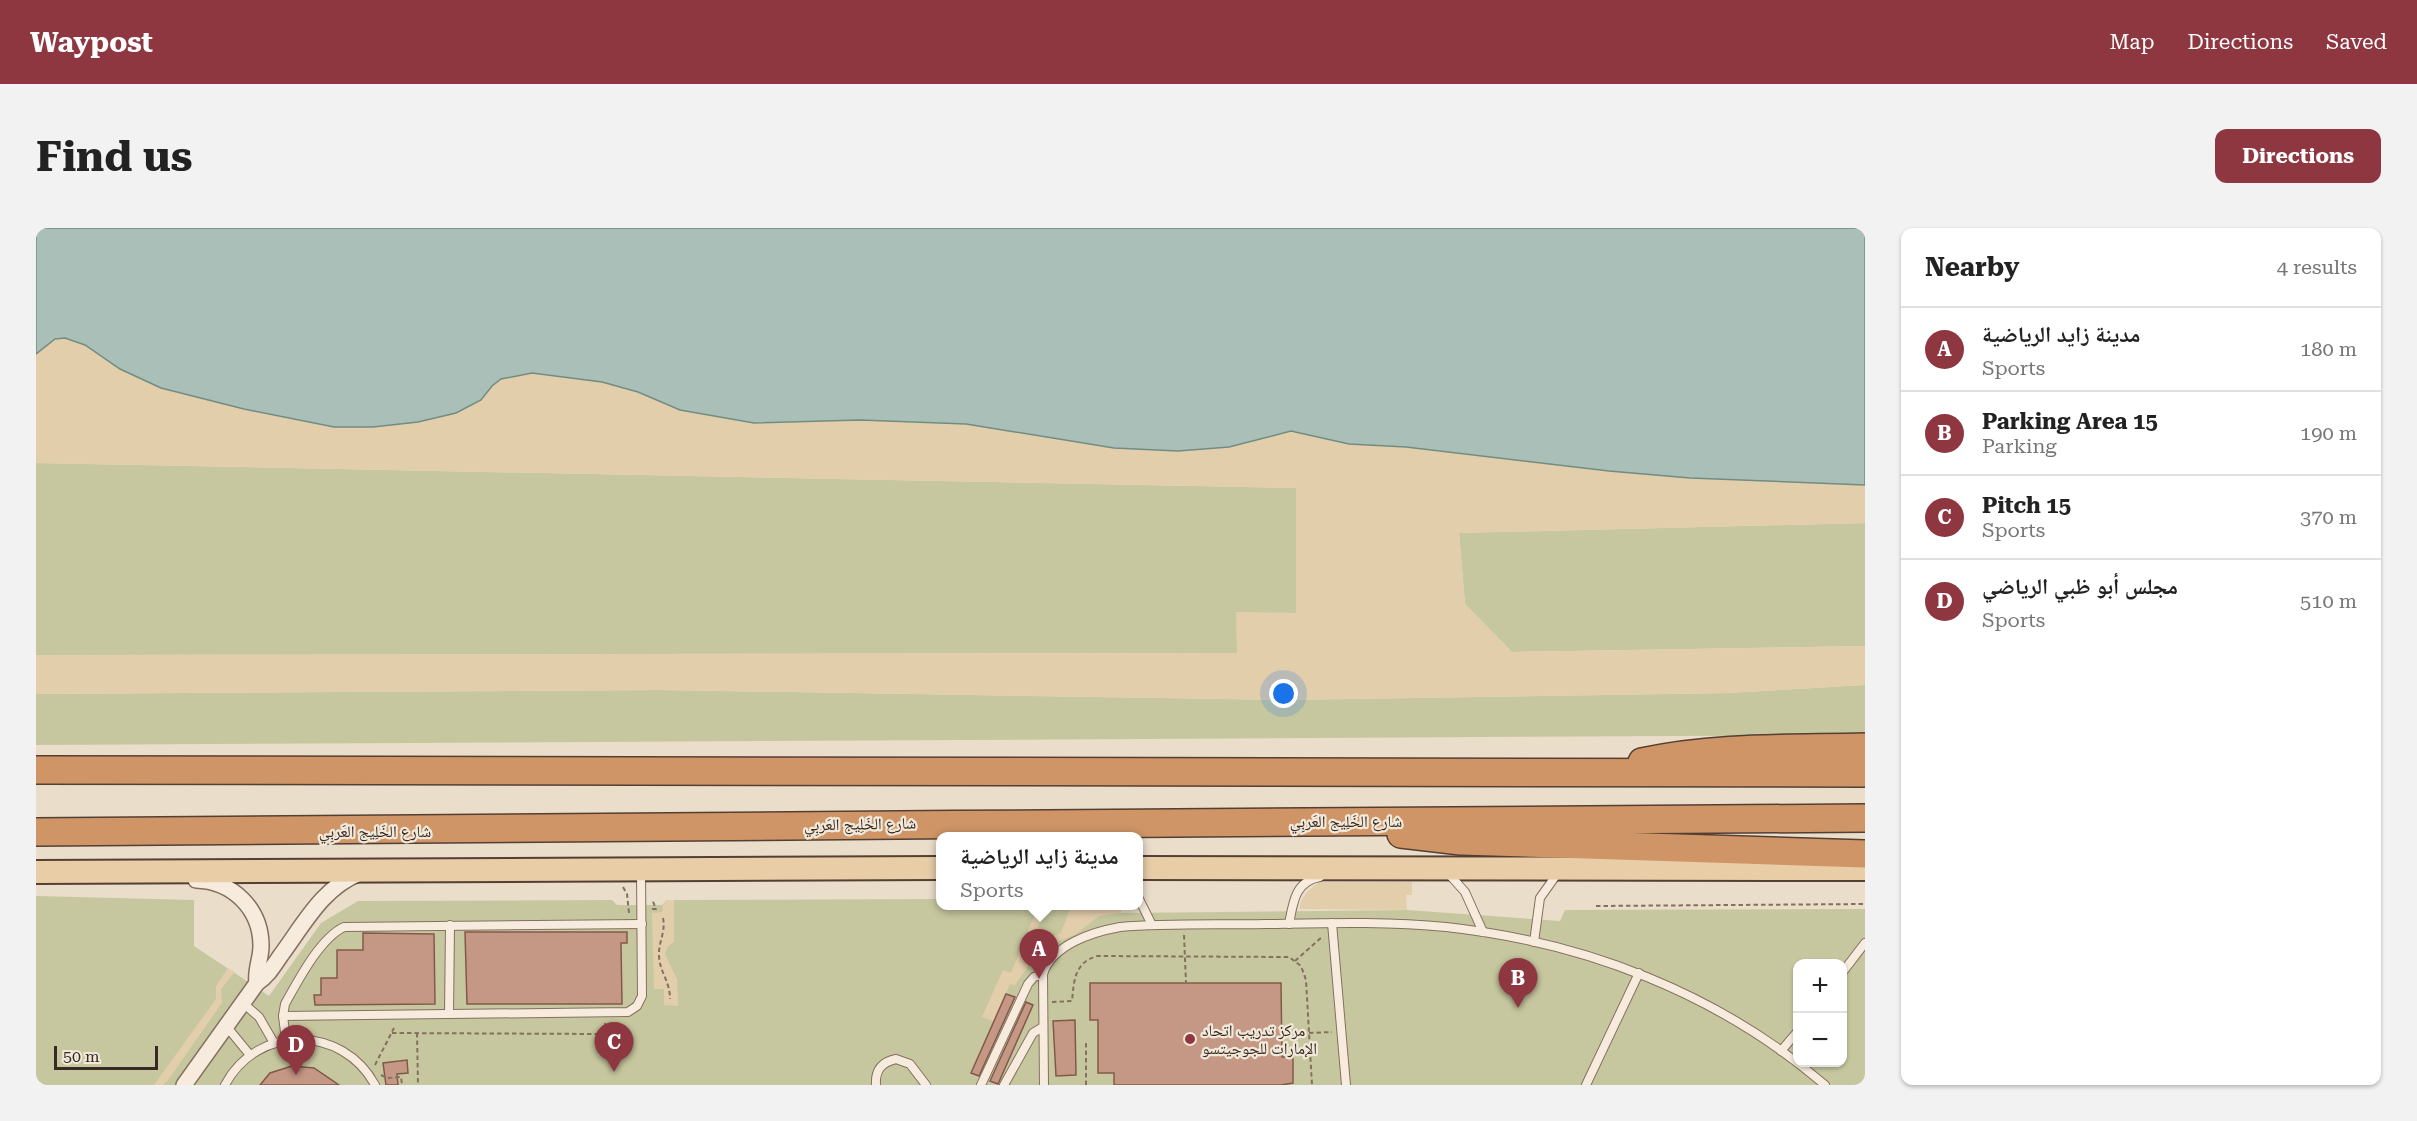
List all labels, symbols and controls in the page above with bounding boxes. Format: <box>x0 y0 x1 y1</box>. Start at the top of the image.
text: Waypost <box>30 26 153 59</box>
text: Map <box>2110 30 2154 54</box>
text: Directions <box>2187 30 2293 54</box>
text: Saved <box>2326 30 2387 54</box>
button: Directions <box>2215 129 2381 183</box>
text: Find us <box>36 132 193 181</box>
text: Nearby <box>1925 252 2019 282</box>
text: 4 results <box>2277 255 2357 279</box>
text: مدينة زايد الرياضية <box>1982 322 2140 347</box>
text: A <box>1937 337 1952 361</box>
text: 180 m <box>2300 337 2357 361</box>
text: Sports <box>1982 356 2045 380</box>
text: Parking Area 15 <box>1982 409 2158 434</box>
text: B <box>1937 421 1952 445</box>
text: 190 m <box>2300 421 2357 445</box>
text: Parking <box>1982 434 2057 458</box>
text: Pitch 15 <box>1982 493 2071 518</box>
text: C <box>1938 505 1952 529</box>
text: 370 m <box>2300 505 2357 529</box>
text: Sports <box>1982 518 2045 542</box>
text: مجلس أبو ظبي الرياضي <box>1982 574 2178 599</box>
text: D <box>1936 589 1953 613</box>
text: 510 m <box>2300 589 2357 613</box>
text: Sports <box>1982 608 2045 632</box>
your location <box>1269 679 1298 708</box>
street label: شارع الخَلِيج العَربِي <box>1290 812 1402 834</box>
street label: شارع الخَلِيج العَربِي <box>804 814 916 838</box>
street label: شارع الخَلِيج العَربِي <box>319 822 431 844</box>
popup <box>936 832 1143 910</box>
text: مدينة زايد الرياضية <box>960 844 1119 869</box>
text: Sports <box>960 878 1024 902</box>
pin: A <box>1020 930 1058 979</box>
pin: B <box>1498 958 1538 1008</box>
map controls <box>1793 959 1847 1067</box>
button: + <box>1793 959 1847 1013</box>
button: − <box>1793 1013 1847 1067</box>
place label: مركز تدريب اتحاد الإمارات للجوجيتسو <box>1202 1021 1317 1058</box>
pin: C <box>594 1022 634 1072</box>
pin: D <box>276 1026 316 1075</box>
marker: مركز تدريب اتحاد الإمارات للجوجيتسو <box>1183 1032 1197 1046</box>
scale bar <box>54 1043 158 1070</box>
text: 50 m <box>63 1047 100 1066</box>

